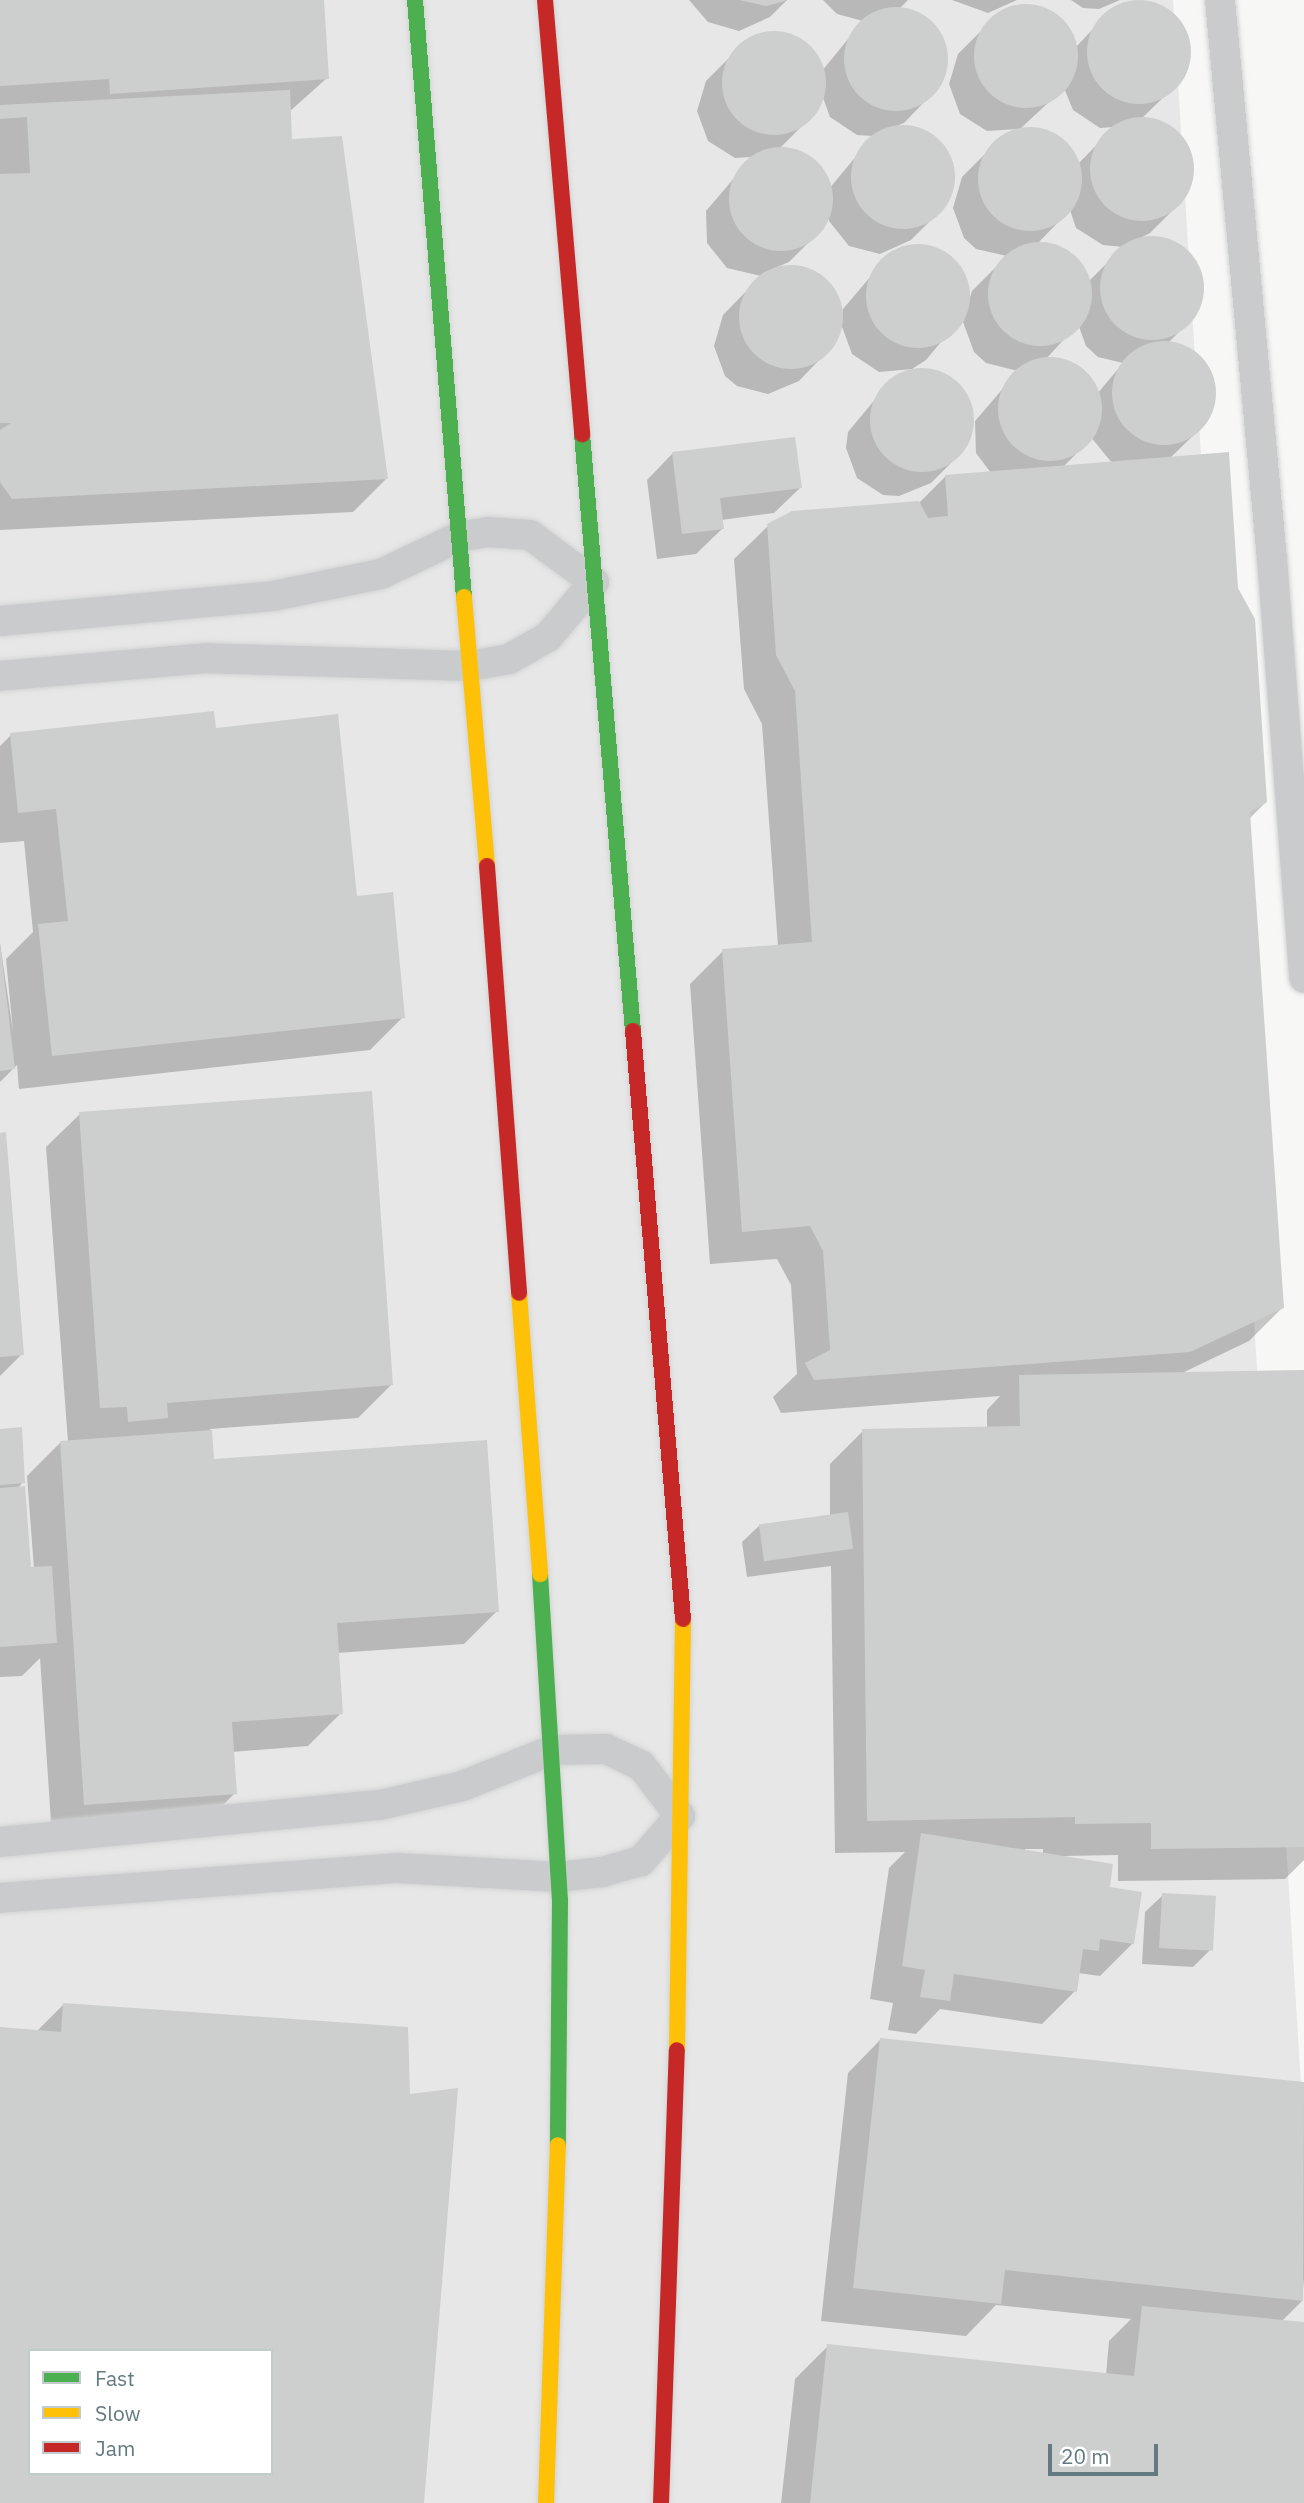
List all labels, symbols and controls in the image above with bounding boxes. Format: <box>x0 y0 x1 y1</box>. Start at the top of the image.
legend <box>28 2349 273 2475</box>
text: Fast <box>95 2364 135 2392</box>
text: Slow <box>95 2399 141 2427</box>
scale bar <box>1052 2430 1162 2474</box>
text: Jam <box>95 2434 135 2462</box>
text: 20 m <box>1061 2442 1110 2470</box>

